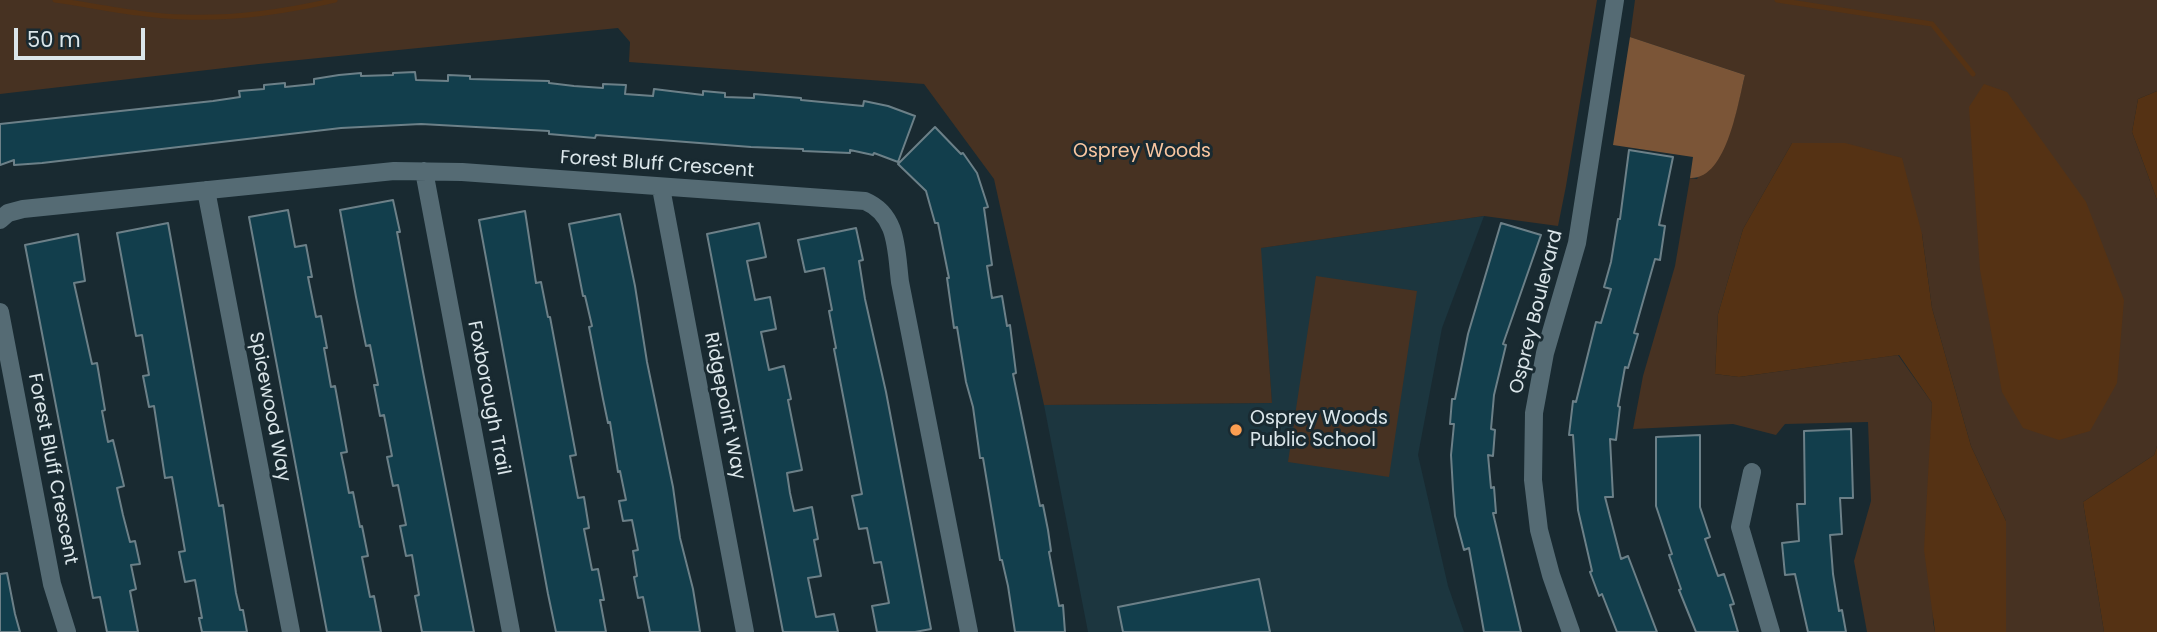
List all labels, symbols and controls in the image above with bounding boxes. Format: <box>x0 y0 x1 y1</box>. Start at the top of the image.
scale bar <box>18 14 149 58</box>
text: 50 m <box>27 25 81 54</box>
park label: Osprey Woods <box>1073 141 1211 163</box>
street label: Forest Bluff Crescent <box>559 147 755 183</box>
street label: Osprey Boulevard <box>1506 228 1568 396</box>
street label: Foxborough Trail <box>462 319 514 477</box>
street label: Spicewood Way <box>243 330 295 484</box>
street label: Ridgepoint Way <box>699 330 749 482</box>
street label: Forest Bluff Crescent <box>22 371 82 567</box>
place label: Osprey Woods Public School <box>1250 408 1388 452</box>
marker: Osprey Woods Public School <box>1228 422 1244 438</box>

